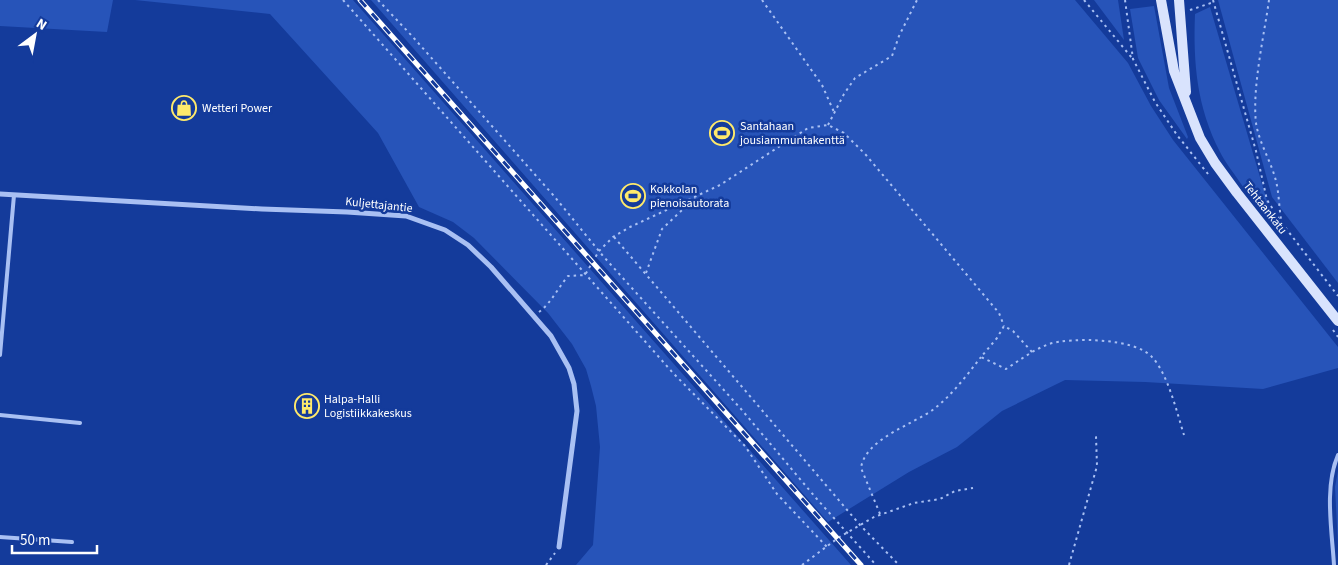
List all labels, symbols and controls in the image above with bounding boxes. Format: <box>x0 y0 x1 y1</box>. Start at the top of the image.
north arrow <box>10 10 60 60</box>
text: N <box>32 14 51 36</box>
shop icon: Wetteri Power <box>171 95 197 121</box>
place label: Wetteri Power <box>202 100 273 117</box>
place label: Santahaan jousiammuntakenttä <box>739 118 845 149</box>
sports icon: Santahaan jousiammuntakenttä <box>709 120 735 146</box>
street label: Tehtaankatu <box>1239 178 1291 238</box>
place label: Kokkolan pienoisautorata <box>650 181 729 212</box>
sports icon: Kokkolan pienoisautorata <box>620 183 646 209</box>
street label: Kuljettajantie <box>345 193 413 217</box>
place label: Halpa-Halli Logistiikkakeskus <box>324 391 412 422</box>
building icon: Halpa-Halli Logistiikkakeskus <box>294 393 320 419</box>
scale bar <box>12 522 98 554</box>
text: 50 m <box>20 530 50 551</box>

